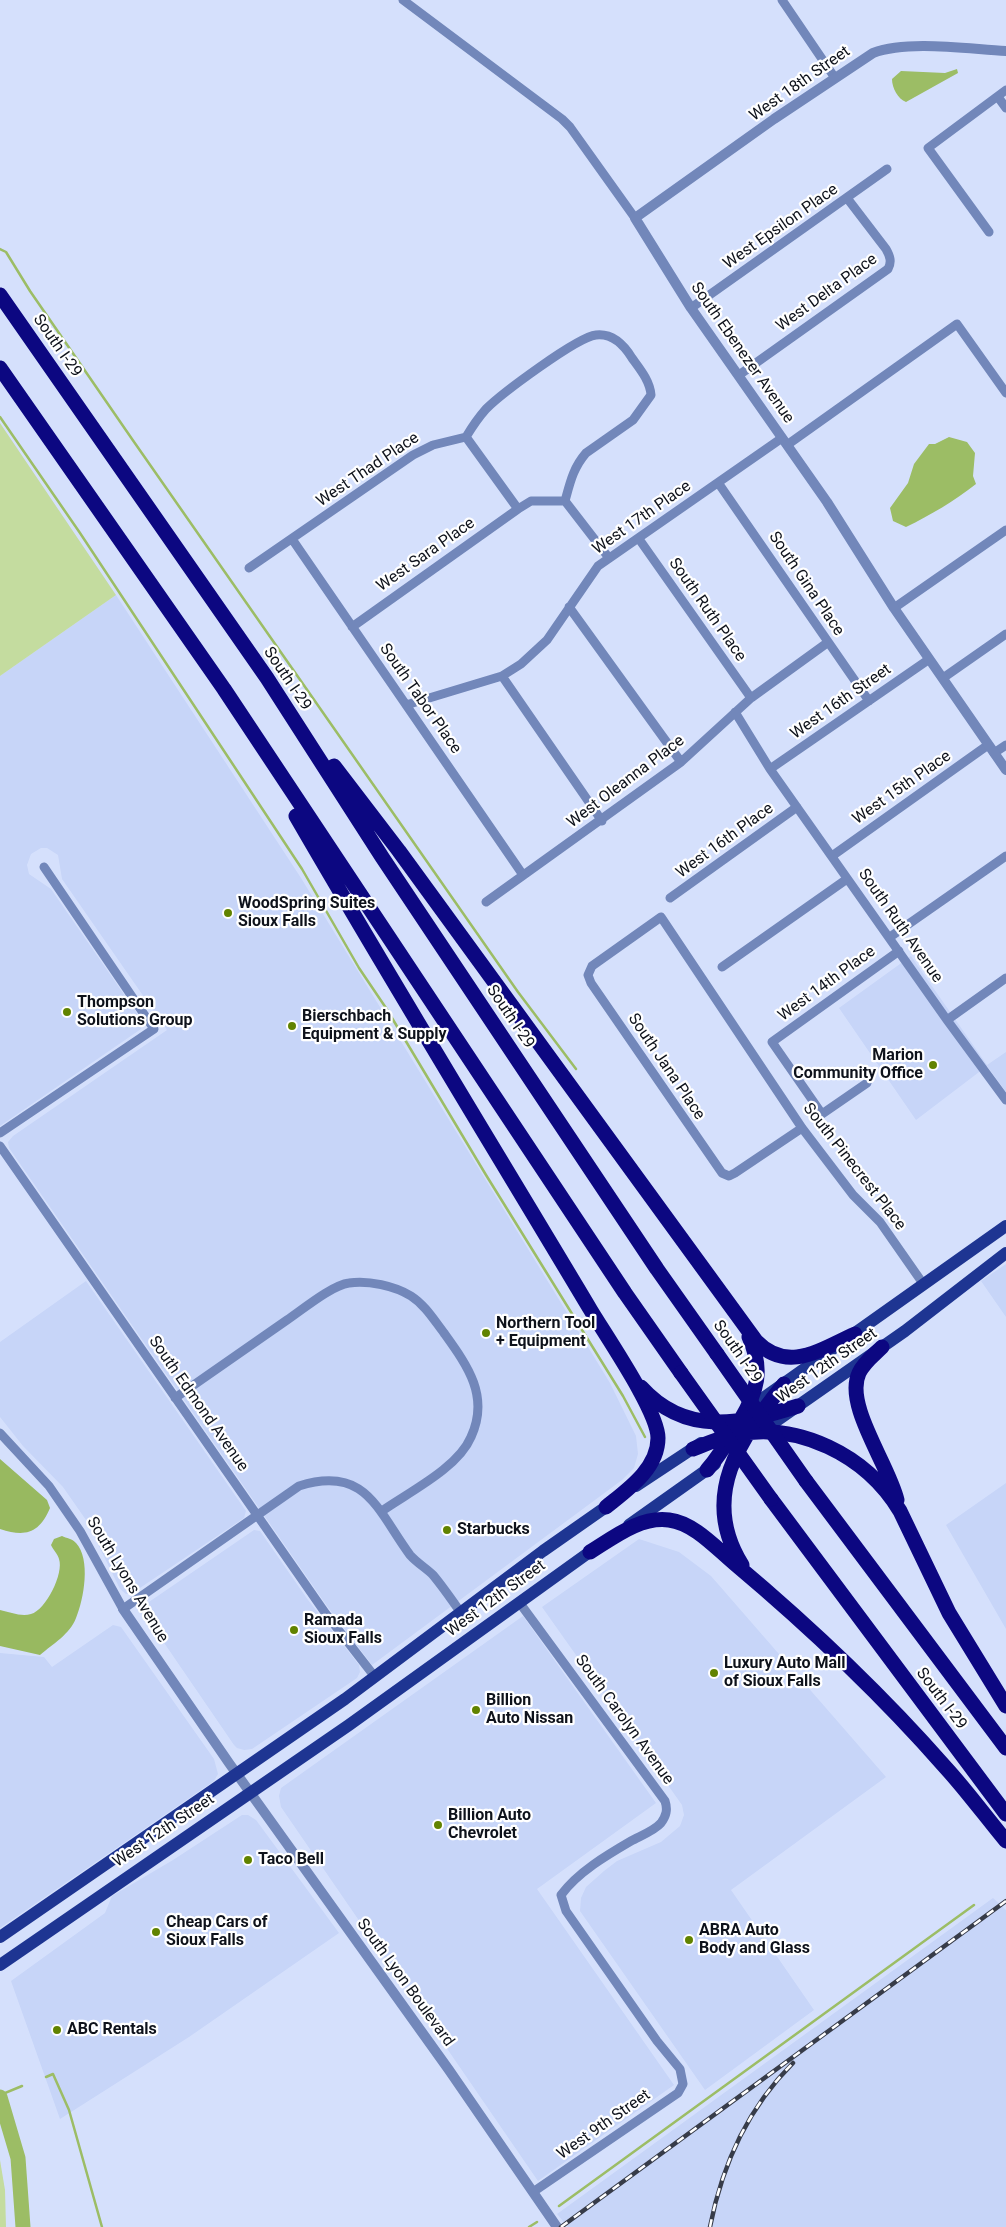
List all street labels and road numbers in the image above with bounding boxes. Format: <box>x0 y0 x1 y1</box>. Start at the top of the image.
street label: West 18th Street <box>746 42 854 126</box>
street label: West Epsilon Place <box>720 180 842 274</box>
street label: West Delta Place <box>773 250 881 336</box>
street label: South Ebenezer Avenue <box>686 279 798 427</box>
street label: South I-29 <box>28 311 86 381</box>
street label: West Thad Place <box>313 429 423 511</box>
street label: West 17th Place <box>589 477 695 559</box>
street label: West Sara Place <box>373 514 479 596</box>
street label: South Gina Place <box>764 528 848 640</box>
street label: South Ruth Place <box>664 555 750 665</box>
street label: South Tabor Place <box>375 640 465 758</box>
street label: South I-29 <box>259 644 315 714</box>
street label: West 16th Street <box>787 660 895 744</box>
street label: West Oleanna Place <box>564 732 688 832</box>
street label: West 15th Place <box>849 747 955 829</box>
street label: West 16th Place <box>673 799 777 883</box>
street label: South Ruth Avenue <box>854 865 946 987</box>
street label: West 14th Place <box>775 942 879 1026</box>
street label: South I-29 <box>482 982 538 1052</box>
street label: South Jana Place <box>623 1010 709 1124</box>
street label: South Pinecrest Place <box>798 1100 910 1234</box>
street label: South I-29 <box>708 1317 766 1387</box>
street label: West 12th Street <box>773 1324 881 1408</box>
street label: South Edmond Avenue <box>144 1333 252 1475</box>
street label: South Lyons Avenue <box>82 1514 172 1646</box>
street label: West 12th Street <box>443 1557 549 1641</box>
street label: South Carolyn Avenue <box>571 1651 677 1789</box>
street label: South I-29 <box>912 1664 970 1734</box>
street label: West 12th Street <box>110 1790 218 1872</box>
street label: South Lyon Boulevard <box>352 1915 458 2051</box>
street label: West 9th Street <box>554 2086 654 2164</box>

